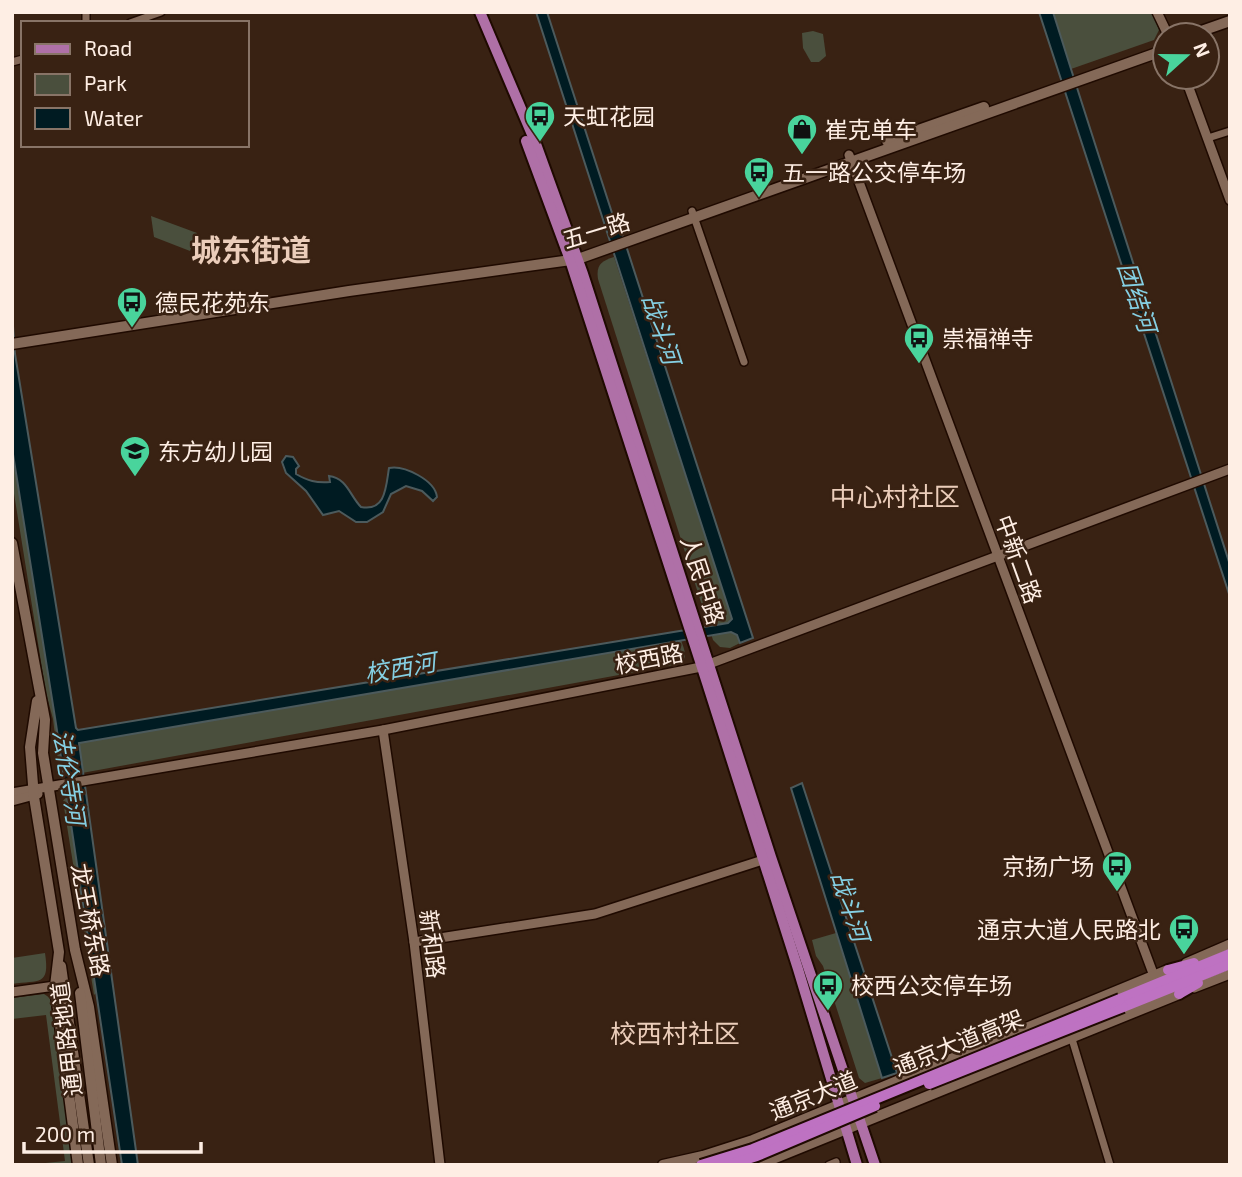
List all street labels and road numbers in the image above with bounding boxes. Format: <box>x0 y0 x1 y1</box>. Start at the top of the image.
street label: 五一路 <box>559 207 633 253</box>
street label: 中新二路 <box>990 511 1048 607</box>
street label: 人民中路 <box>675 532 731 628</box>
street label: 校西路 <box>612 638 686 678</box>
street label: 龙王桥东路 <box>66 861 116 979</box>
street label: 新和路 <box>415 908 451 980</box>
street label: 通甲路地道 <box>45 980 87 1098</box>
street label: 通京大道高架 <box>889 1003 1027 1081</box>
street label: 通京大道 <box>765 1065 861 1125</box>

